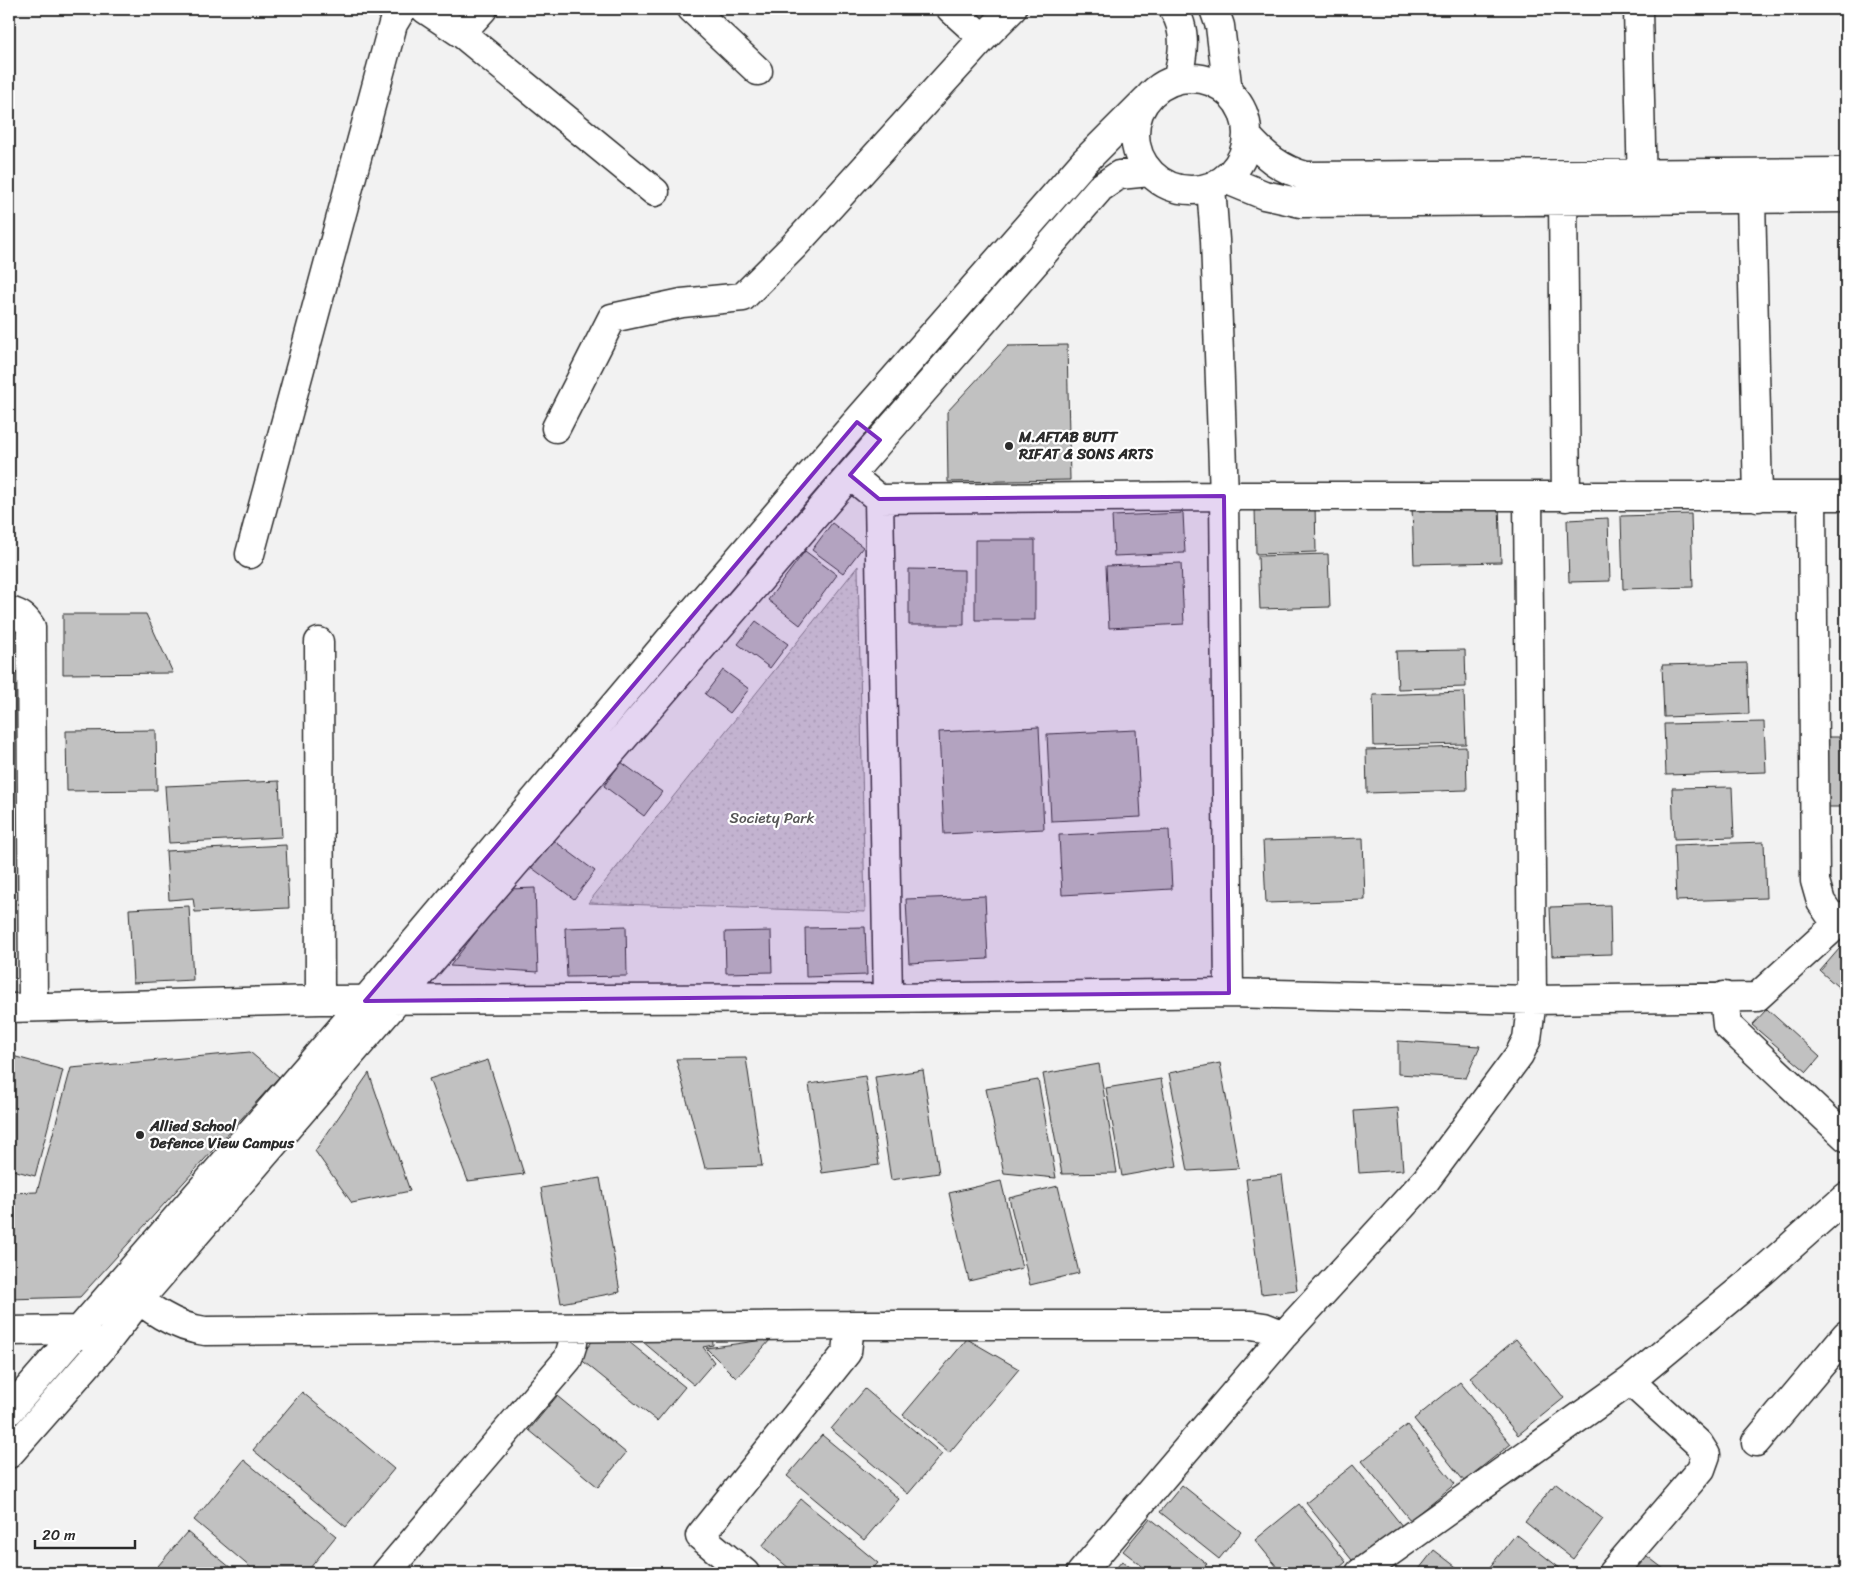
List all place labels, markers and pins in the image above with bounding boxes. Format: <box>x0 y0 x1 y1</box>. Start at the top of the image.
place label: M.AFTAB BUTT RIFAT & SONS ARTS <box>1018 424 1154 467</box>
marker: M.AFTAB BUTT RIFAT & SONS ARTS <box>1003 440 1015 452</box>
place label: Allied School Defence View Campus <box>149 1113 295 1156</box>
marker: Allied School Defence View Campus <box>134 1129 146 1141</box>

